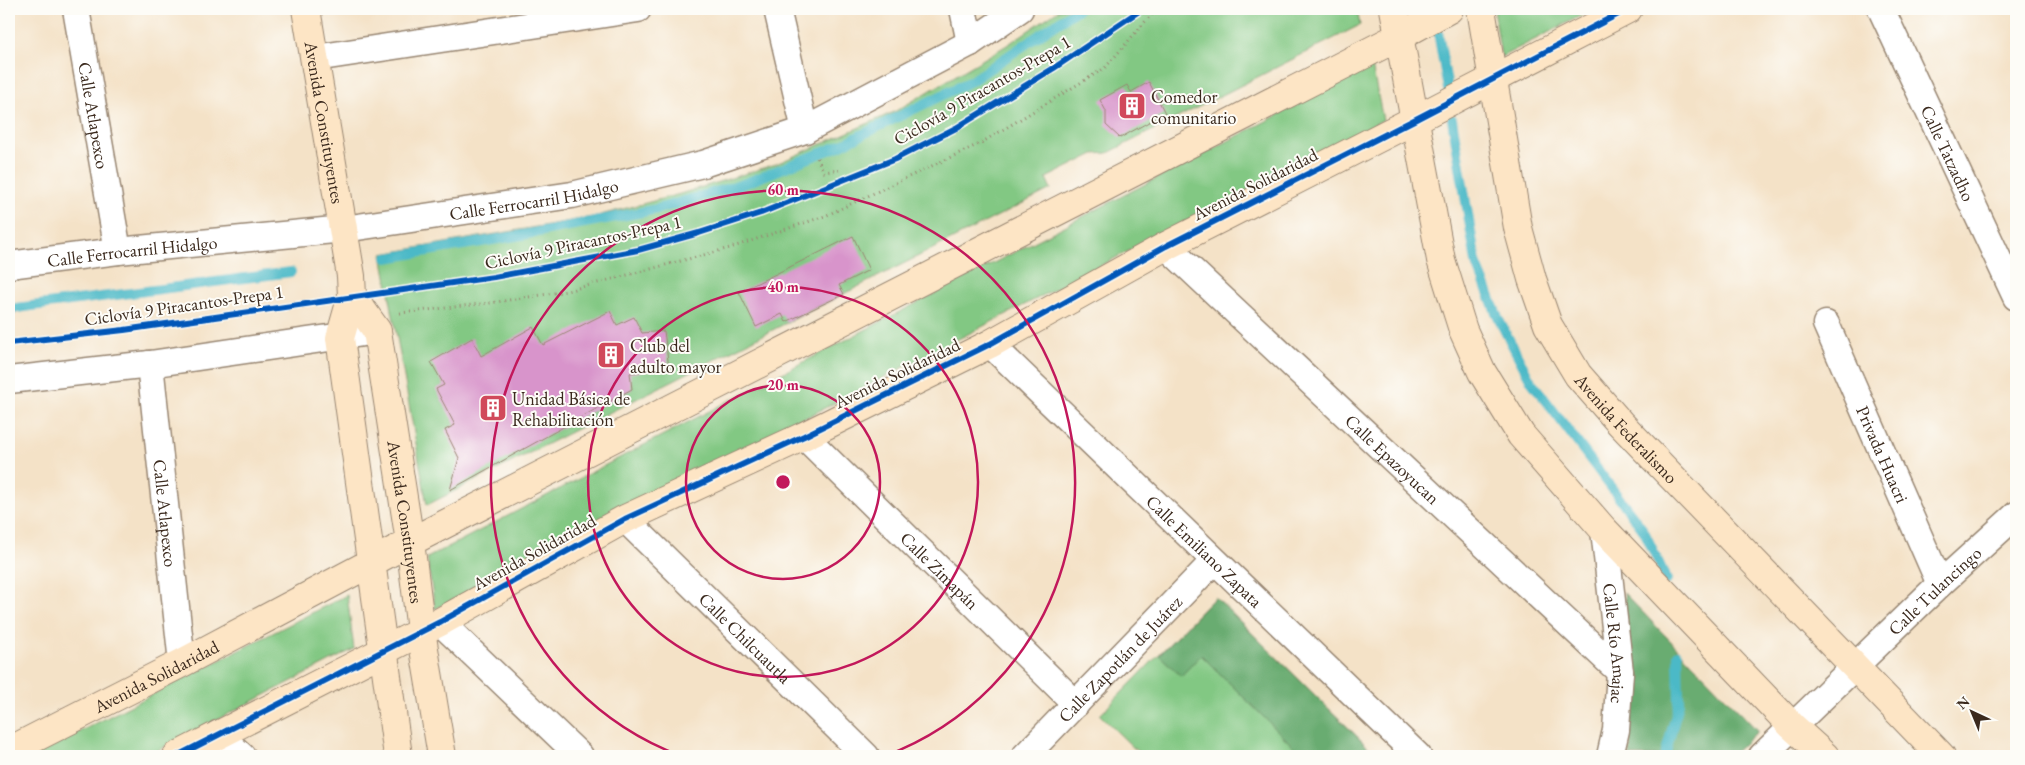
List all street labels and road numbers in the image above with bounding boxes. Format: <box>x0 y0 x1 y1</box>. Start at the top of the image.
street label: Ciclovía 9 Piracantos-Prepa 1 <box>889 30 1075 150</box>
street label: Avenida Constituyentes <box>300 38 350 205</box>
street label: Calle Atlapexco <box>74 60 115 171</box>
street label: Calle Tatzadho <box>1916 101 1981 205</box>
street label: Avenida Solidaridad <box>1188 142 1322 226</box>
street label: Calle Ferrocarril Hidalgo <box>448 173 620 225</box>
street label: Ciclovía 9 Piracantos-Prepa 1 <box>482 210 684 274</box>
street label: Calle Ferrocarril Hidalgo <box>46 230 218 272</box>
street label: Ciclovía 9 Piracantos-Prepa 1 <box>83 280 285 330</box>
street label: Avenida Solidaridad <box>829 332 965 414</box>
street label: Avenida Federalismo <box>1569 367 1683 488</box>
street label: Privada Huacri <box>1852 402 1915 507</box>
street label: Calle Epazoyucan <box>1341 409 1445 509</box>
street label: Avenida Constituyentes <box>383 438 429 605</box>
street label: Calle Atlapexco <box>149 458 183 568</box>
street label: Calle Emiliano Zapata <box>1142 489 1268 613</box>
street label: Avenida Solidaridad <box>468 508 600 596</box>
street label: Calle Zimapán <box>896 526 985 614</box>
street label: Calle Tulancingo <box>1883 541 1986 640</box>
street label: Calle Río Amajac <box>1599 582 1632 704</box>
street label: Calle Chilcuautla <box>694 587 797 689</box>
street label: Calle Zapotlán de Juárez <box>1053 590 1187 727</box>
street label: Avenida Solidaridad <box>89 634 223 718</box>

